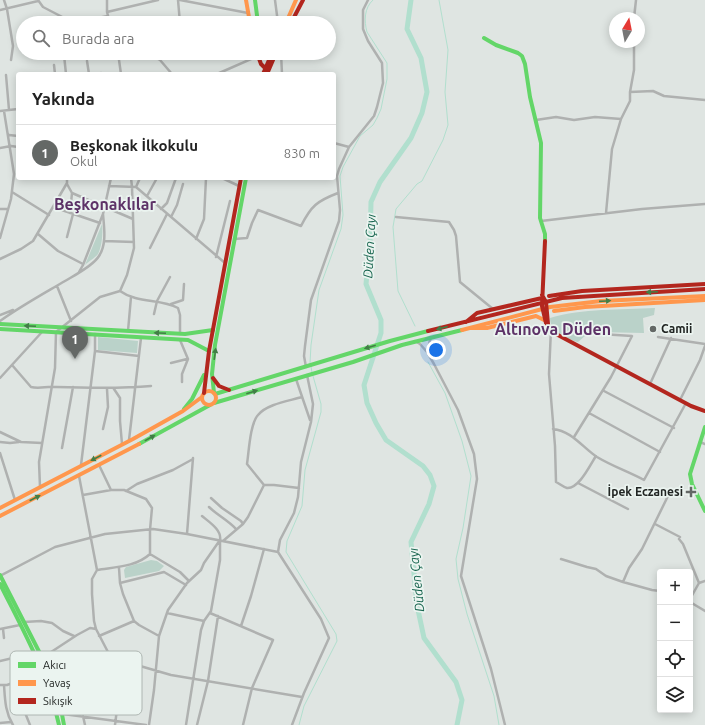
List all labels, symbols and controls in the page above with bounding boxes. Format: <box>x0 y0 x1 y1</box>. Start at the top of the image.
north arrow <box>609 12 645 48</box>
search box <box>16 16 336 60</box>
icon: search <box>30 27 52 49</box>
text: Burada ara <box>62 30 134 47</box>
text: Yakında <box>32 89 95 108</box>
text: Beşkonak İlkokulu <box>70 137 198 154</box>
text: 1 <box>41 146 49 160</box>
text: 830 m <box>284 146 320 160</box>
text: Okul <box>70 154 97 168</box>
district label: Beşkonaklılar <box>54 195 156 214</box>
water label: Düden Çayı <box>360 213 378 279</box>
one-way arrow <box>646 289 658 296</box>
one-way arrow <box>599 297 611 304</box>
district label: Altınova Düden <box>495 320 611 338</box>
place label: Camii <box>661 322 692 335</box>
one-way arrow <box>24 323 36 330</box>
marker: Camii <box>648 324 658 334</box>
one-way arrow <box>436 325 448 331</box>
pin: 1 <box>62 326 88 359</box>
one-way arrow <box>153 330 166 336</box>
your location <box>426 340 446 360</box>
one-way arrow <box>364 344 376 350</box>
one-way arrow <box>212 348 218 360</box>
one-way arrow <box>246 389 258 395</box>
one-way arrow <box>144 435 156 442</box>
one-way arrow <box>90 455 101 462</box>
place label: İpek Eczanesi <box>608 484 683 498</box>
marker: İpek Eczanesi <box>686 487 696 497</box>
one-way arrow <box>29 495 41 502</box>
water label: Düden Çayı <box>406 547 426 613</box>
map controls <box>657 569 693 713</box>
button: + <box>657 569 693 605</box>
button: − <box>657 605 693 641</box>
button: locate <box>657 641 693 677</box>
legend <box>10 651 142 715</box>
text: Akıcı <box>43 659 66 671</box>
text: Yavaş <box>43 677 71 689</box>
button: layers <box>657 677 693 713</box>
text: Sıkışık <box>43 695 73 707</box>

